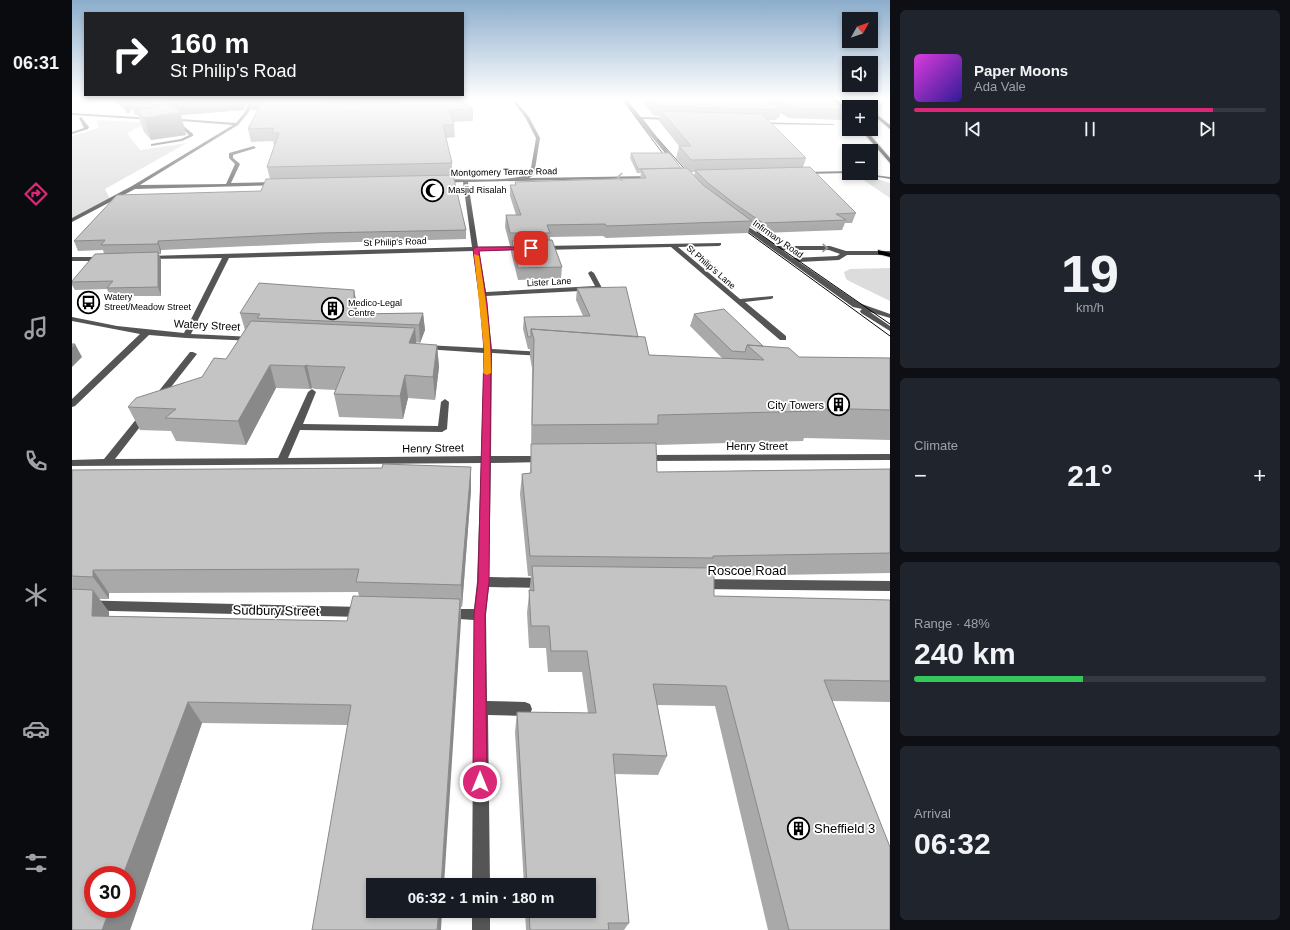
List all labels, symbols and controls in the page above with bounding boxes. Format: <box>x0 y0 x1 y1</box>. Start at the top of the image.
north arrow <box>842 12 878 48</box>
map controls <box>842 12 878 180</box>
icon: right <box>104 28 156 80</box>
text: 160 m <box>170 28 249 59</box>
text: 06:31 <box>13 53 59 73</box>
button: sound <box>842 56 878 92</box>
text: St Philip's Road <box>170 61 297 81</box>
text: Paper Moons <box>974 62 1068 79</box>
text: Ada Vale <box>974 79 1026 94</box>
button: + <box>842 100 878 136</box>
icon: previous <box>962 118 984 140</box>
icon: pause <box>1079 118 1101 140</box>
icon: next <box>1196 118 1218 140</box>
button: − <box>842 144 878 180</box>
street label: Montgomery Terrace Road <box>451 166 557 178</box>
one-way arrow <box>617 173 623 181</box>
mosque icon: Masjid Risalah <box>420 177 446 203</box>
icon: directions <box>22 180 50 208</box>
place label: Masjid Risalah <box>448 185 507 195</box>
street label: Infirmary Road <box>751 218 805 260</box>
pin <box>514 231 548 265</box>
street label: St Philip's Road <box>363 236 427 248</box>
icon: arrive <box>520 237 542 259</box>
street label: St Philip's Lane <box>684 243 738 291</box>
one-way arrow <box>822 244 828 253</box>
text: 19 <box>1061 245 1119 303</box>
street label: Lister Lane <box>527 276 571 288</box>
bus stop icon: Watery Street/Meadow Street <box>75 289 101 315</box>
place label: Watery Street/Meadow Street <box>104 292 192 312</box>
building icon: Medico-Legal Centre <box>320 295 346 321</box>
place label: Medico-Legal Centre <box>348 298 402 318</box>
text: km/h <box>1076 300 1104 315</box>
icon: music <box>22 314 50 342</box>
street label: Watery Street <box>173 317 241 333</box>
building icon: City Towers <box>826 392 852 418</box>
place label: City Towers <box>767 399 824 411</box>
text: Climate <box>914 438 958 453</box>
street label: Henry Street <box>726 440 788 452</box>
street label: Henry Street <box>402 441 464 455</box>
icon: phone <box>22 447 50 475</box>
text: 21° <box>1067 459 1113 492</box>
text: − <box>914 463 927 488</box>
text: + <box>1253 463 1266 488</box>
street label: Roscoe Road <box>708 563 786 578</box>
icon: climate <box>22 581 50 609</box>
street label: Sudbury Street <box>233 602 320 619</box>
text: Range · 48% <box>914 616 990 631</box>
text: 240 km <box>914 637 1016 670</box>
icon: car <box>22 715 50 743</box>
position arrow <box>459 761 501 803</box>
text: Arrival <box>914 806 951 821</box>
building icon: Sheffield 3 <box>786 815 812 841</box>
place label: Sheffield 3 <box>814 821 875 836</box>
text: 06:32 <box>914 827 991 860</box>
icon: filters <box>22 849 50 877</box>
speed limit sign: 30 <box>84 866 136 918</box>
text: 06:32 · 1 min · 180 m <box>408 889 554 906</box>

